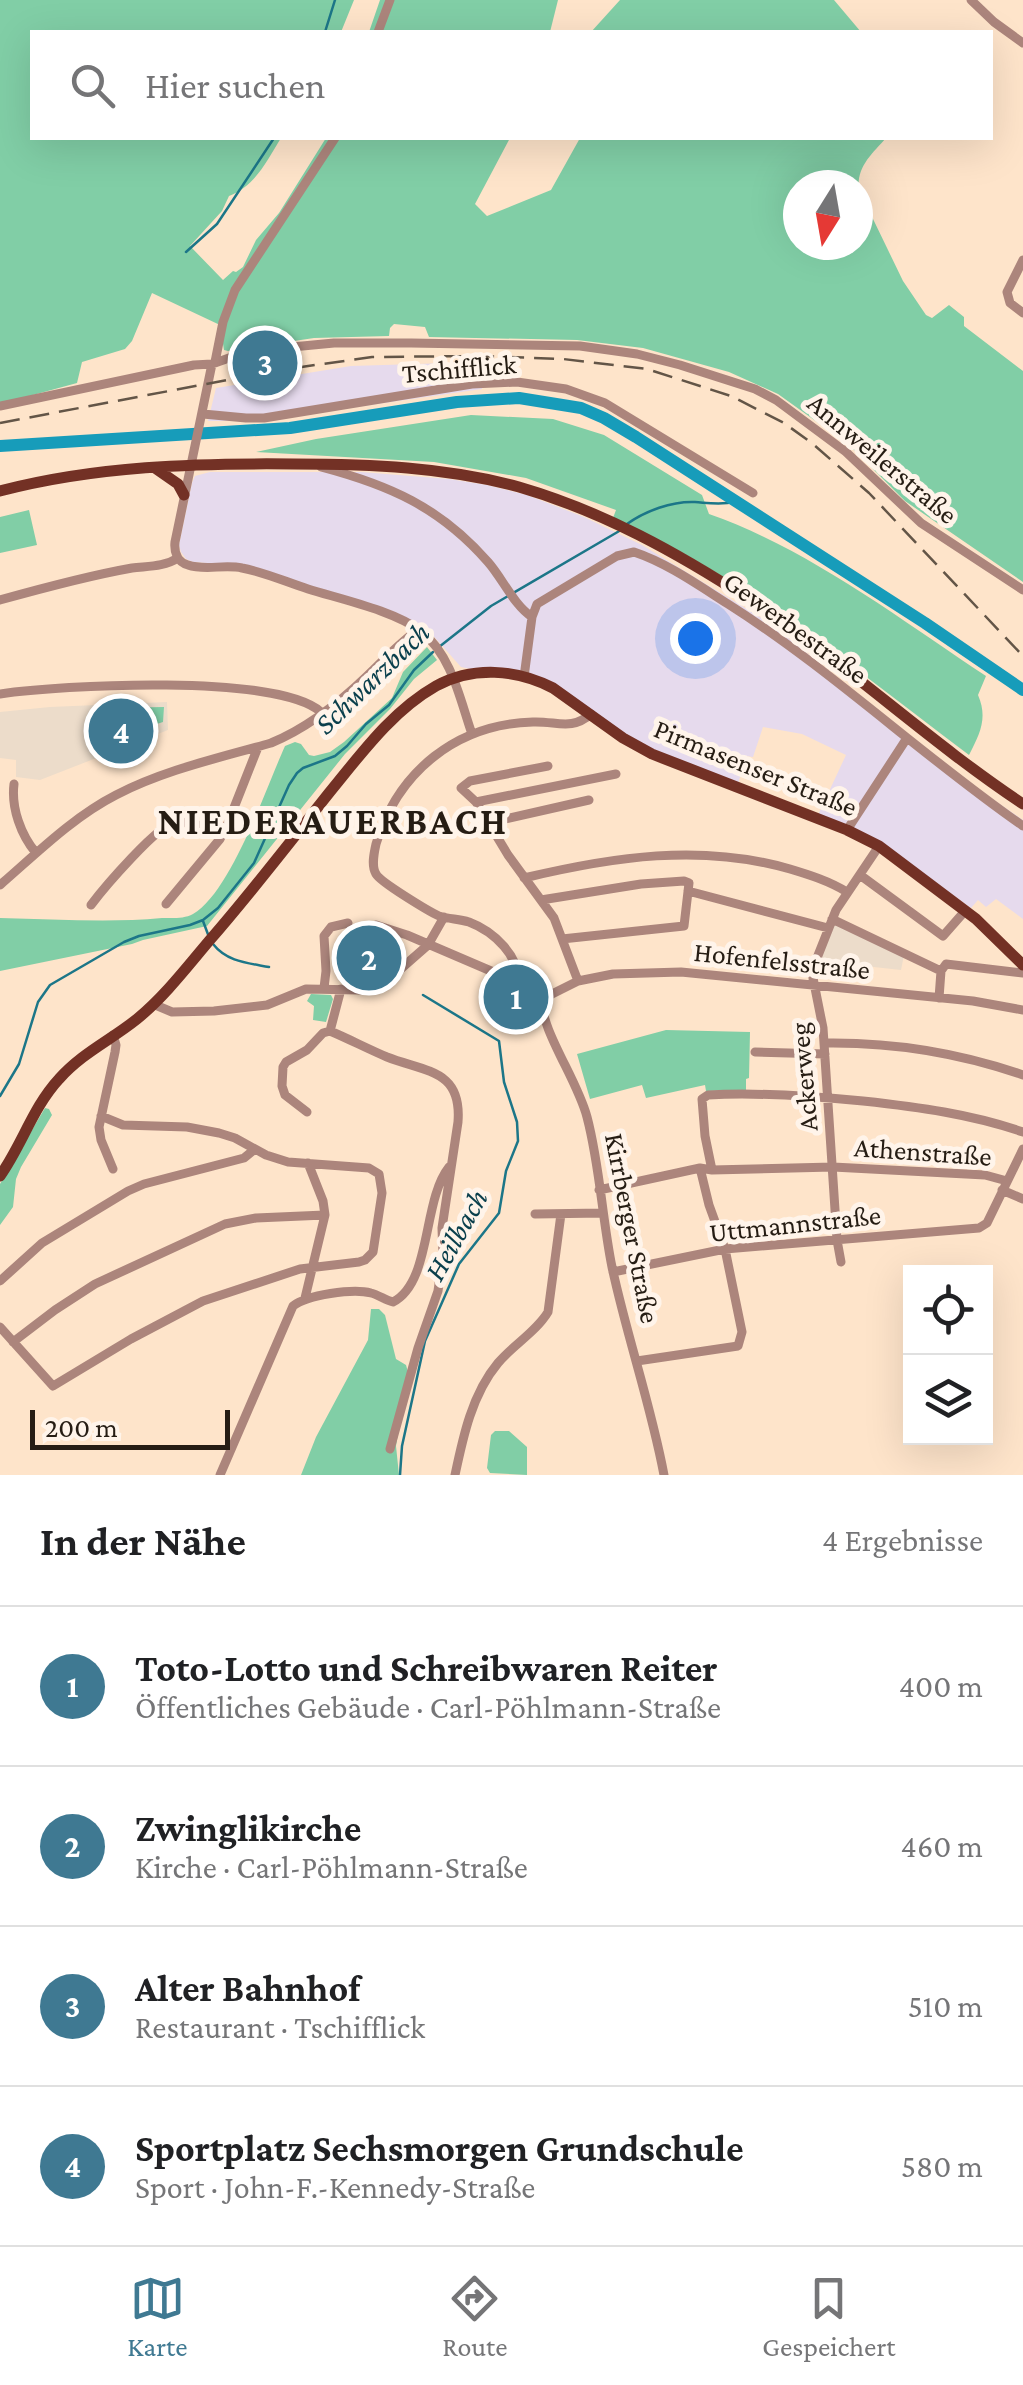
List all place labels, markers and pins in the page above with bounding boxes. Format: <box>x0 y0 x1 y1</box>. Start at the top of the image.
pin: 3 <box>232 326 298 400</box>
pin: 4 <box>88 694 154 768</box>
pin: 2 <box>336 920 402 996</box>
pin: 1 <box>484 960 548 1034</box>

